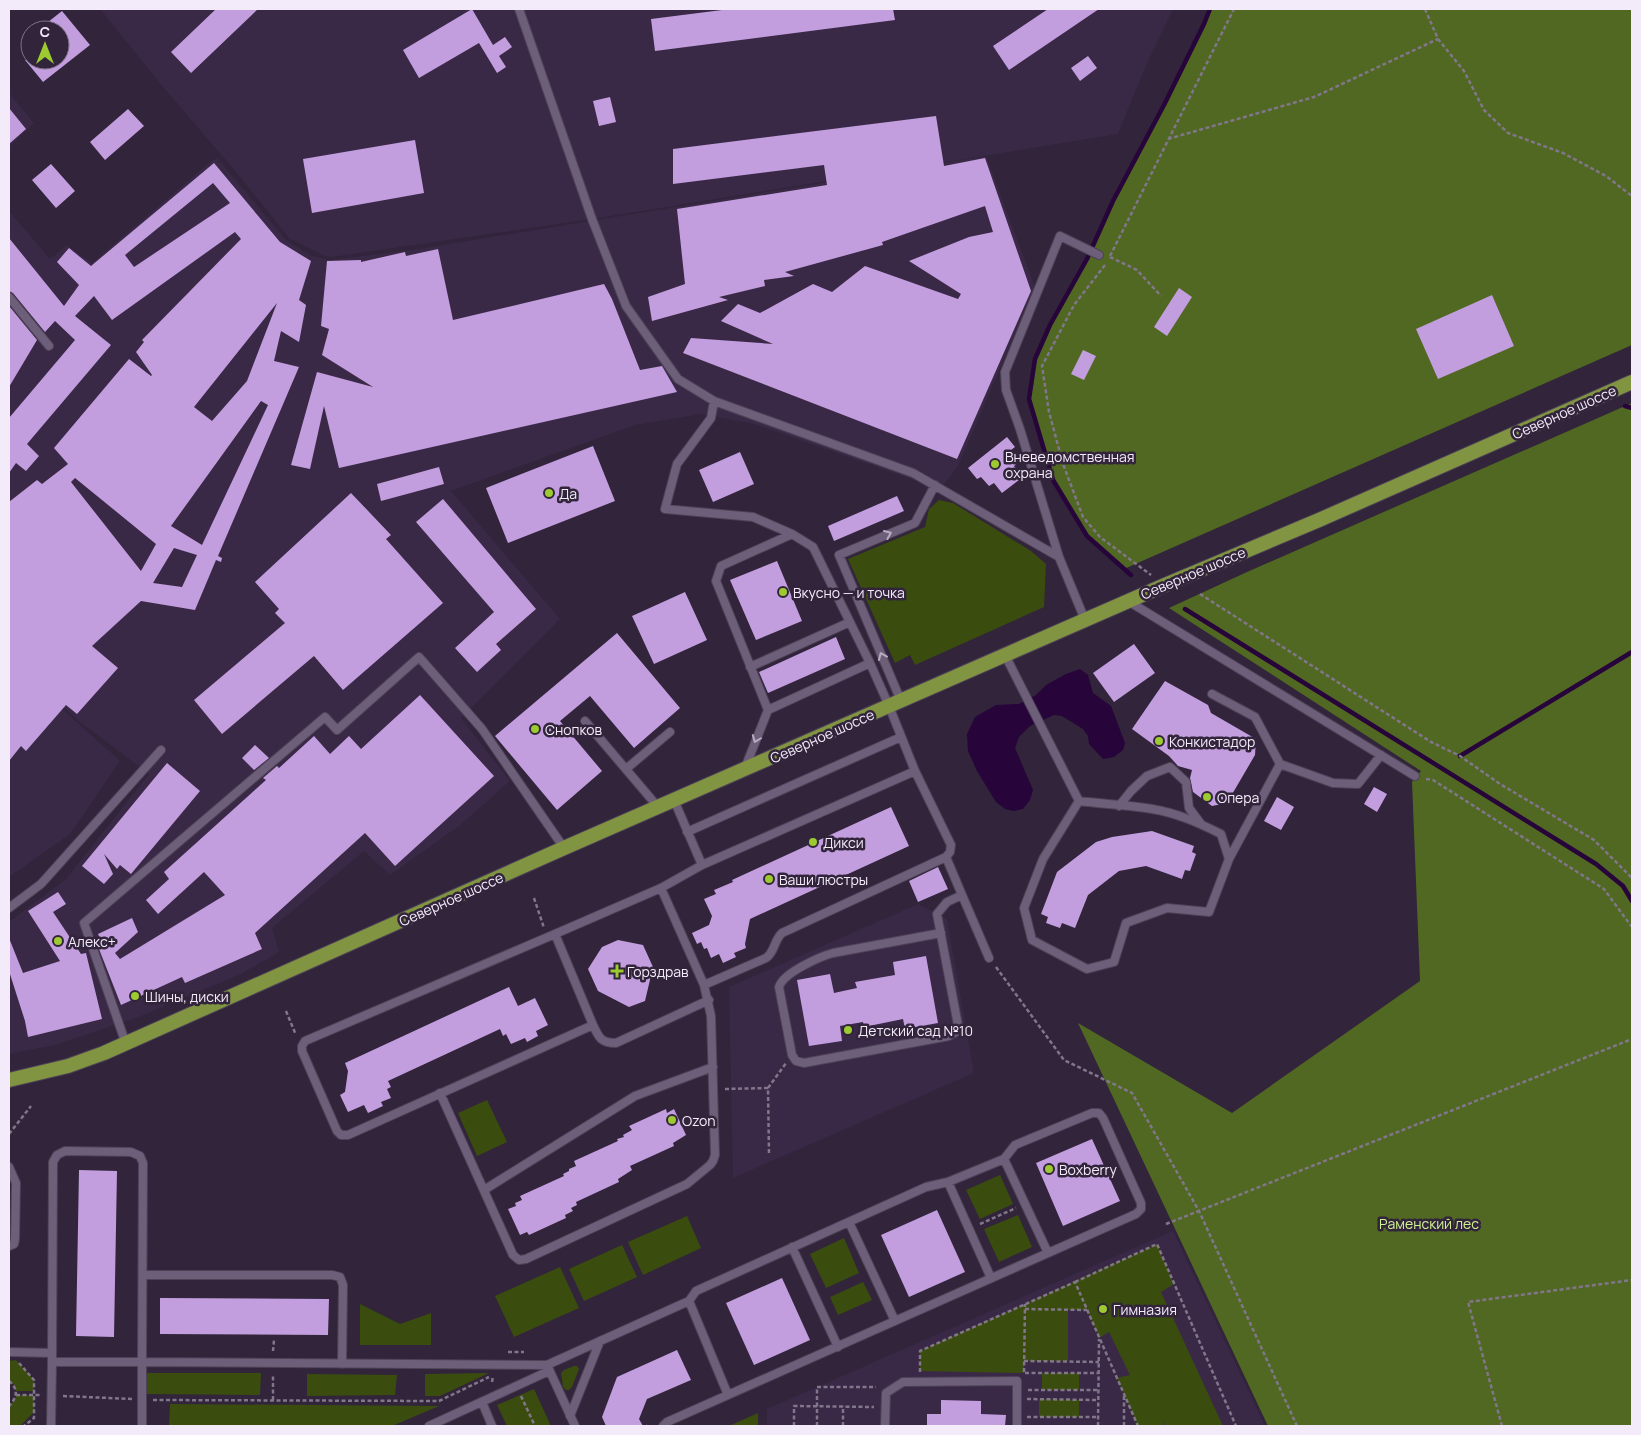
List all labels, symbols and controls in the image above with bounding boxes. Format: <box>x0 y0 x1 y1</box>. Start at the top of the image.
north arrow <box>20 20 70 70</box>
text: С <box>40 22 50 41</box>
street label: Северное шоссе <box>1509 381 1619 443</box>
place label: Вневедомственная охрана <box>1005 447 1134 482</box>
marker: Вневедомственная охрана <box>989 458 1001 470</box>
place label: Да <box>559 484 577 503</box>
marker: Да <box>543 487 555 499</box>
one-way arrow <box>883 530 892 541</box>
street label: Северное шоссе <box>1138 542 1248 604</box>
place label: Вкусно — и точка <box>793 583 905 602</box>
marker: Вкусно — и точка <box>777 586 789 598</box>
one-way arrow <box>878 652 889 661</box>
street label: Северное шоссе <box>767 705 877 767</box>
place label: Снопков <box>545 720 603 739</box>
marker: Снопков <box>529 723 541 735</box>
place label: Конкистадор <box>1169 732 1255 751</box>
one-way arrow <box>752 734 762 743</box>
marker: Конкистадор <box>1153 735 1165 747</box>
place label: Опера <box>1217 788 1259 807</box>
marker: Опера <box>1201 791 1213 803</box>
place label: Дикси <box>823 833 864 852</box>
marker: Дикси <box>807 836 819 848</box>
street label: Северное шоссе <box>396 868 506 930</box>
place label: Ваши люстры <box>779 870 868 889</box>
marker: Ваши люстры <box>763 873 775 885</box>
place label: Алекс+ <box>68 932 116 951</box>
marker: Алекс+ <box>52 935 64 947</box>
place label: Горздрав <box>627 962 689 981</box>
marker: Горздрав <box>611 965 623 977</box>
place label: Шины, диски <box>145 987 229 1006</box>
marker: Шины, диски <box>129 990 141 1002</box>
place label: Детский сад №10 <box>858 1021 973 1040</box>
marker: Детский сад №10 <box>842 1024 854 1036</box>
place label: Ozon <box>682 1111 716 1130</box>
marker: Ozon <box>666 1114 678 1126</box>
place label: Boxberry <box>1059 1160 1118 1179</box>
marker: Boxberry <box>1043 1163 1055 1175</box>
park label: Раменский лес <box>1379 1214 1479 1233</box>
place label: Гимназия <box>1113 1300 1177 1319</box>
marker: Гимназия <box>1097 1303 1109 1315</box>

